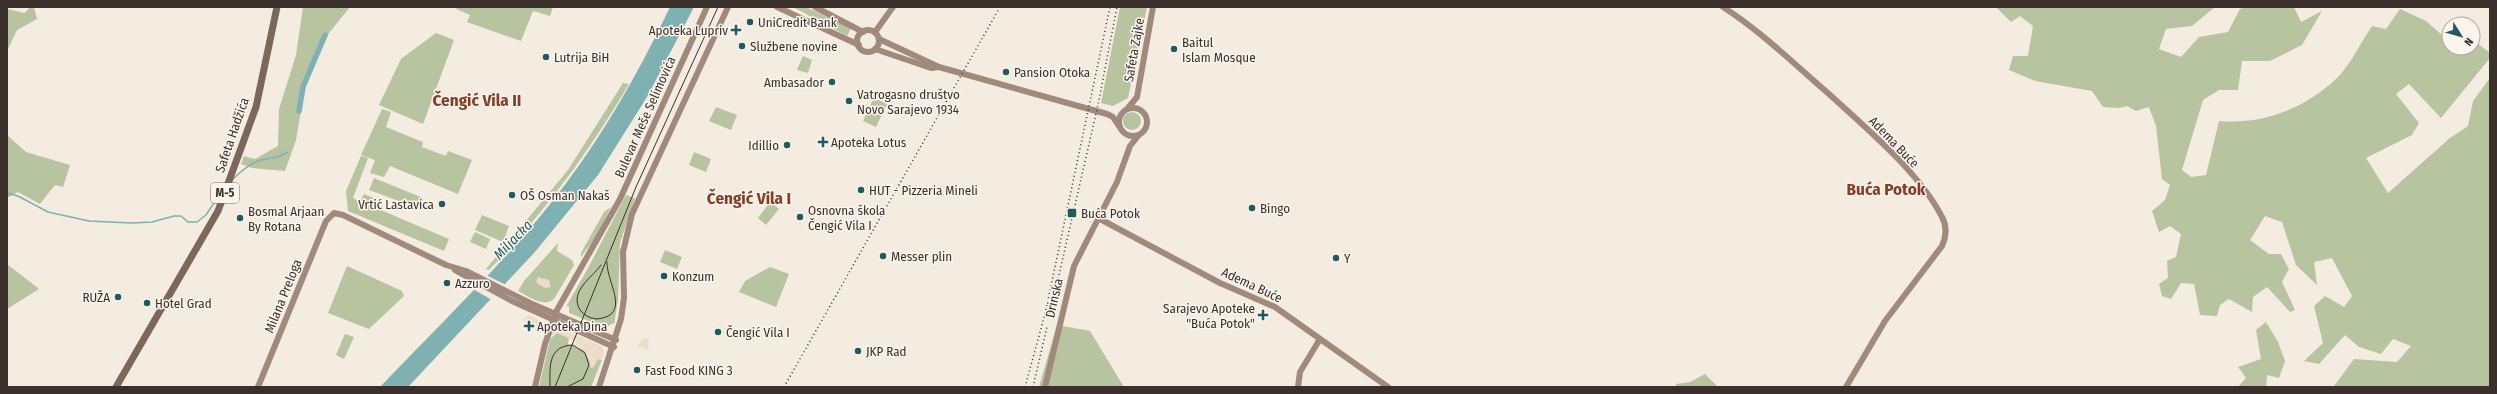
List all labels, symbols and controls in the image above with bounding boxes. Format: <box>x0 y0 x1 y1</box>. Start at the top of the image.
place label: UniCredit Bank <box>758 15 838 30</box>
north arrow <box>2441 16 2481 56</box>
marker: UniCredit Bank <box>745 17 755 27</box>
street label: Safeta Zajke <box>1121 17 1147 83</box>
place label: Apoteka Lupriv <box>649 23 728 38</box>
marker: Apoteka Lupriv <box>731 25 741 35</box>
place label: Baitul Islam Mosque <box>1182 35 1256 65</box>
text: N <box>2461 35 2476 48</box>
place label: Službene novine <box>750 39 837 54</box>
marker: Službene novine <box>737 41 747 51</box>
marker: Baitul Islam Mosque <box>1169 44 1179 54</box>
place label: Lutrija BiH <box>554 50 609 65</box>
marker: Lutrija BiH <box>541 52 551 62</box>
street label: Bulevar Meše Selimovića <box>611 54 679 180</box>
place label: Pansion Otoka <box>1014 65 1090 80</box>
marker: Pansion Otoka <box>1001 67 1011 77</box>
place label: Ambasador <box>764 75 824 90</box>
marker: Ambasador <box>827 77 837 87</box>
place label: Vatrogasno društvo Novo Sarajevo 1934 <box>857 87 960 117</box>
district label: Čengić Vila II <box>433 90 521 111</box>
street label: Safeta Hadžića <box>212 96 252 174</box>
marker: Vatrogasno društvo Novo Sarajevo 1934 <box>844 96 854 106</box>
street label: Adema Buće <box>1866 113 1922 171</box>
place label: Apoteka Lotus <box>831 135 907 150</box>
marker: Apoteka Lotus <box>818 137 828 147</box>
place label: Idillio <box>748 138 779 153</box>
marker: Idillio <box>782 140 792 150</box>
district label: Buća Potok <box>1847 179 1926 200</box>
road number: M-5 <box>211 183 239 203</box>
place label: HUT - Pizzeria Mineli <box>869 183 978 198</box>
marker: HUT - Pizzeria Mineli <box>856 185 866 195</box>
place label: OŠ Osman Nakaš <box>520 188 610 203</box>
district label: Čengić Vila I <box>707 188 791 209</box>
marker: OŠ Osman Nakaš <box>507 190 517 200</box>
place label: Vrtić Lastavica <box>358 197 434 212</box>
marker: Vrtić Lastavica <box>437 199 447 209</box>
place label: Bingo <box>1260 201 1290 216</box>
place label: Osnovna škola Čengić Vila I <box>808 203 885 233</box>
marker: Bingo <box>1247 203 1257 213</box>
place label: Bosmal Arjaan By Rotana <box>248 204 324 234</box>
place label: Buća Potok <box>1081 206 1141 221</box>
marker: Buća Potok <box>1066 207 1078 219</box>
marker: Osnovna škola Čengić Vila I <box>795 212 805 222</box>
marker: Bosmal Arjaan By Rotana <box>235 213 245 223</box>
water label: Miljacka <box>490 217 536 263</box>
place label: Messer plin <box>891 249 952 264</box>
marker: Messer plin <box>878 251 888 261</box>
place label: Y <box>1344 251 1351 266</box>
marker: Y <box>1331 253 1341 263</box>
street label: Milana Preloga <box>261 257 305 335</box>
street label: Adema Buće <box>1219 264 1285 306</box>
place label: Konzum <box>672 269 714 284</box>
marker: Konzum <box>659 271 669 281</box>
place label: Azzuro <box>455 276 490 291</box>
street label: Drinska <box>1042 277 1066 319</box>
marker: Azzuro <box>442 278 452 288</box>
place label: RUŽA <box>83 290 110 305</box>
marker: RUŽA <box>113 292 123 302</box>
place label: Hotel Grad <box>155 296 212 311</box>
marker: Hotel Grad <box>142 298 152 308</box>
place label: Sarajevo Apoteke "Buća Potok" <box>1163 301 1255 331</box>
marker: Sarajevo Apoteke "Buća Potok" <box>1258 310 1268 320</box>
place label: Apoteka Dina <box>537 319 607 334</box>
marker: Apoteka Dina <box>524 321 534 331</box>
place label: Čengić Vila I <box>726 325 790 340</box>
marker: Čengić Vila I <box>713 327 723 337</box>
place label: JKP Rad <box>866 344 907 359</box>
marker: JKP Rad <box>853 346 863 356</box>
place label: Fast Food KING 3 <box>645 363 733 378</box>
marker: Fast Food KING 3 <box>632 365 642 375</box>

